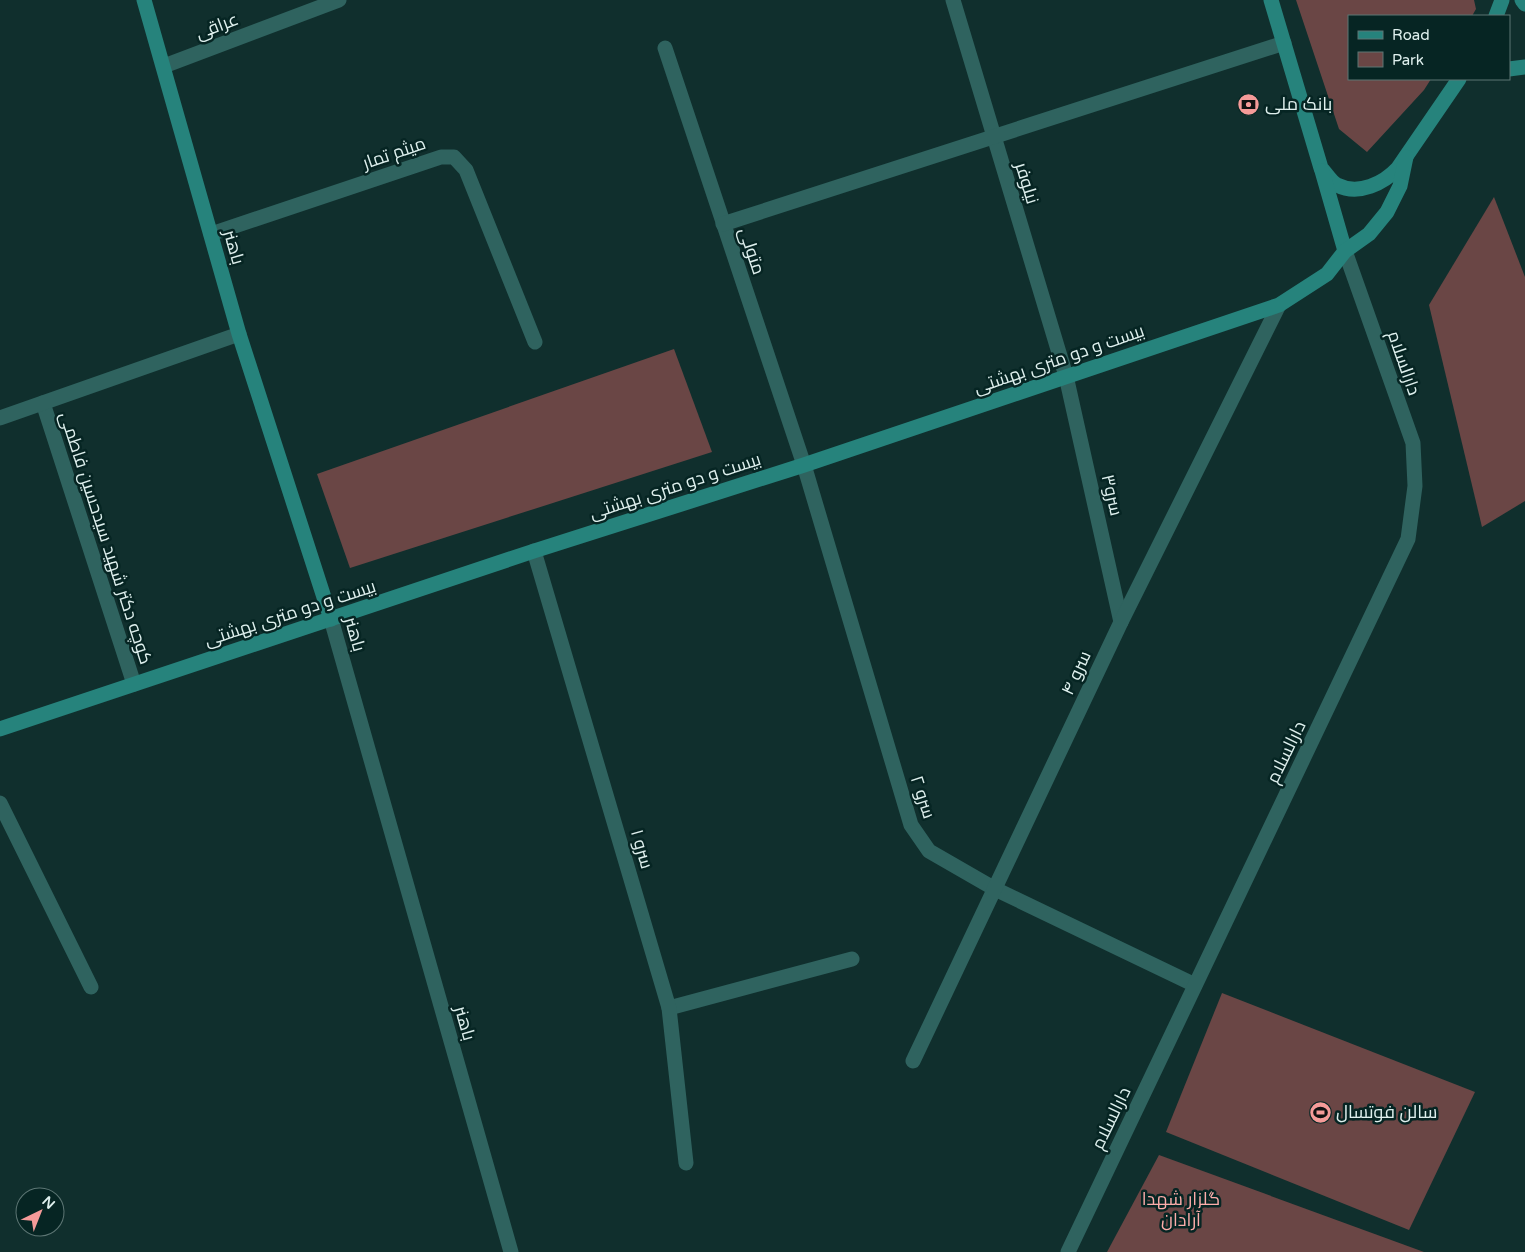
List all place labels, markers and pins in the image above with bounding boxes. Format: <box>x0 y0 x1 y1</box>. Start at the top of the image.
bank icon: بانک ملی <box>1237 92 1261 116</box>
place label: بانک ملی <box>1265 93 1332 115</box>
sports icon: سالن فوتسال <box>1308 1100 1332 1124</box>
place label: سالن فوتسال <box>1336 1101 1437 1123</box>

